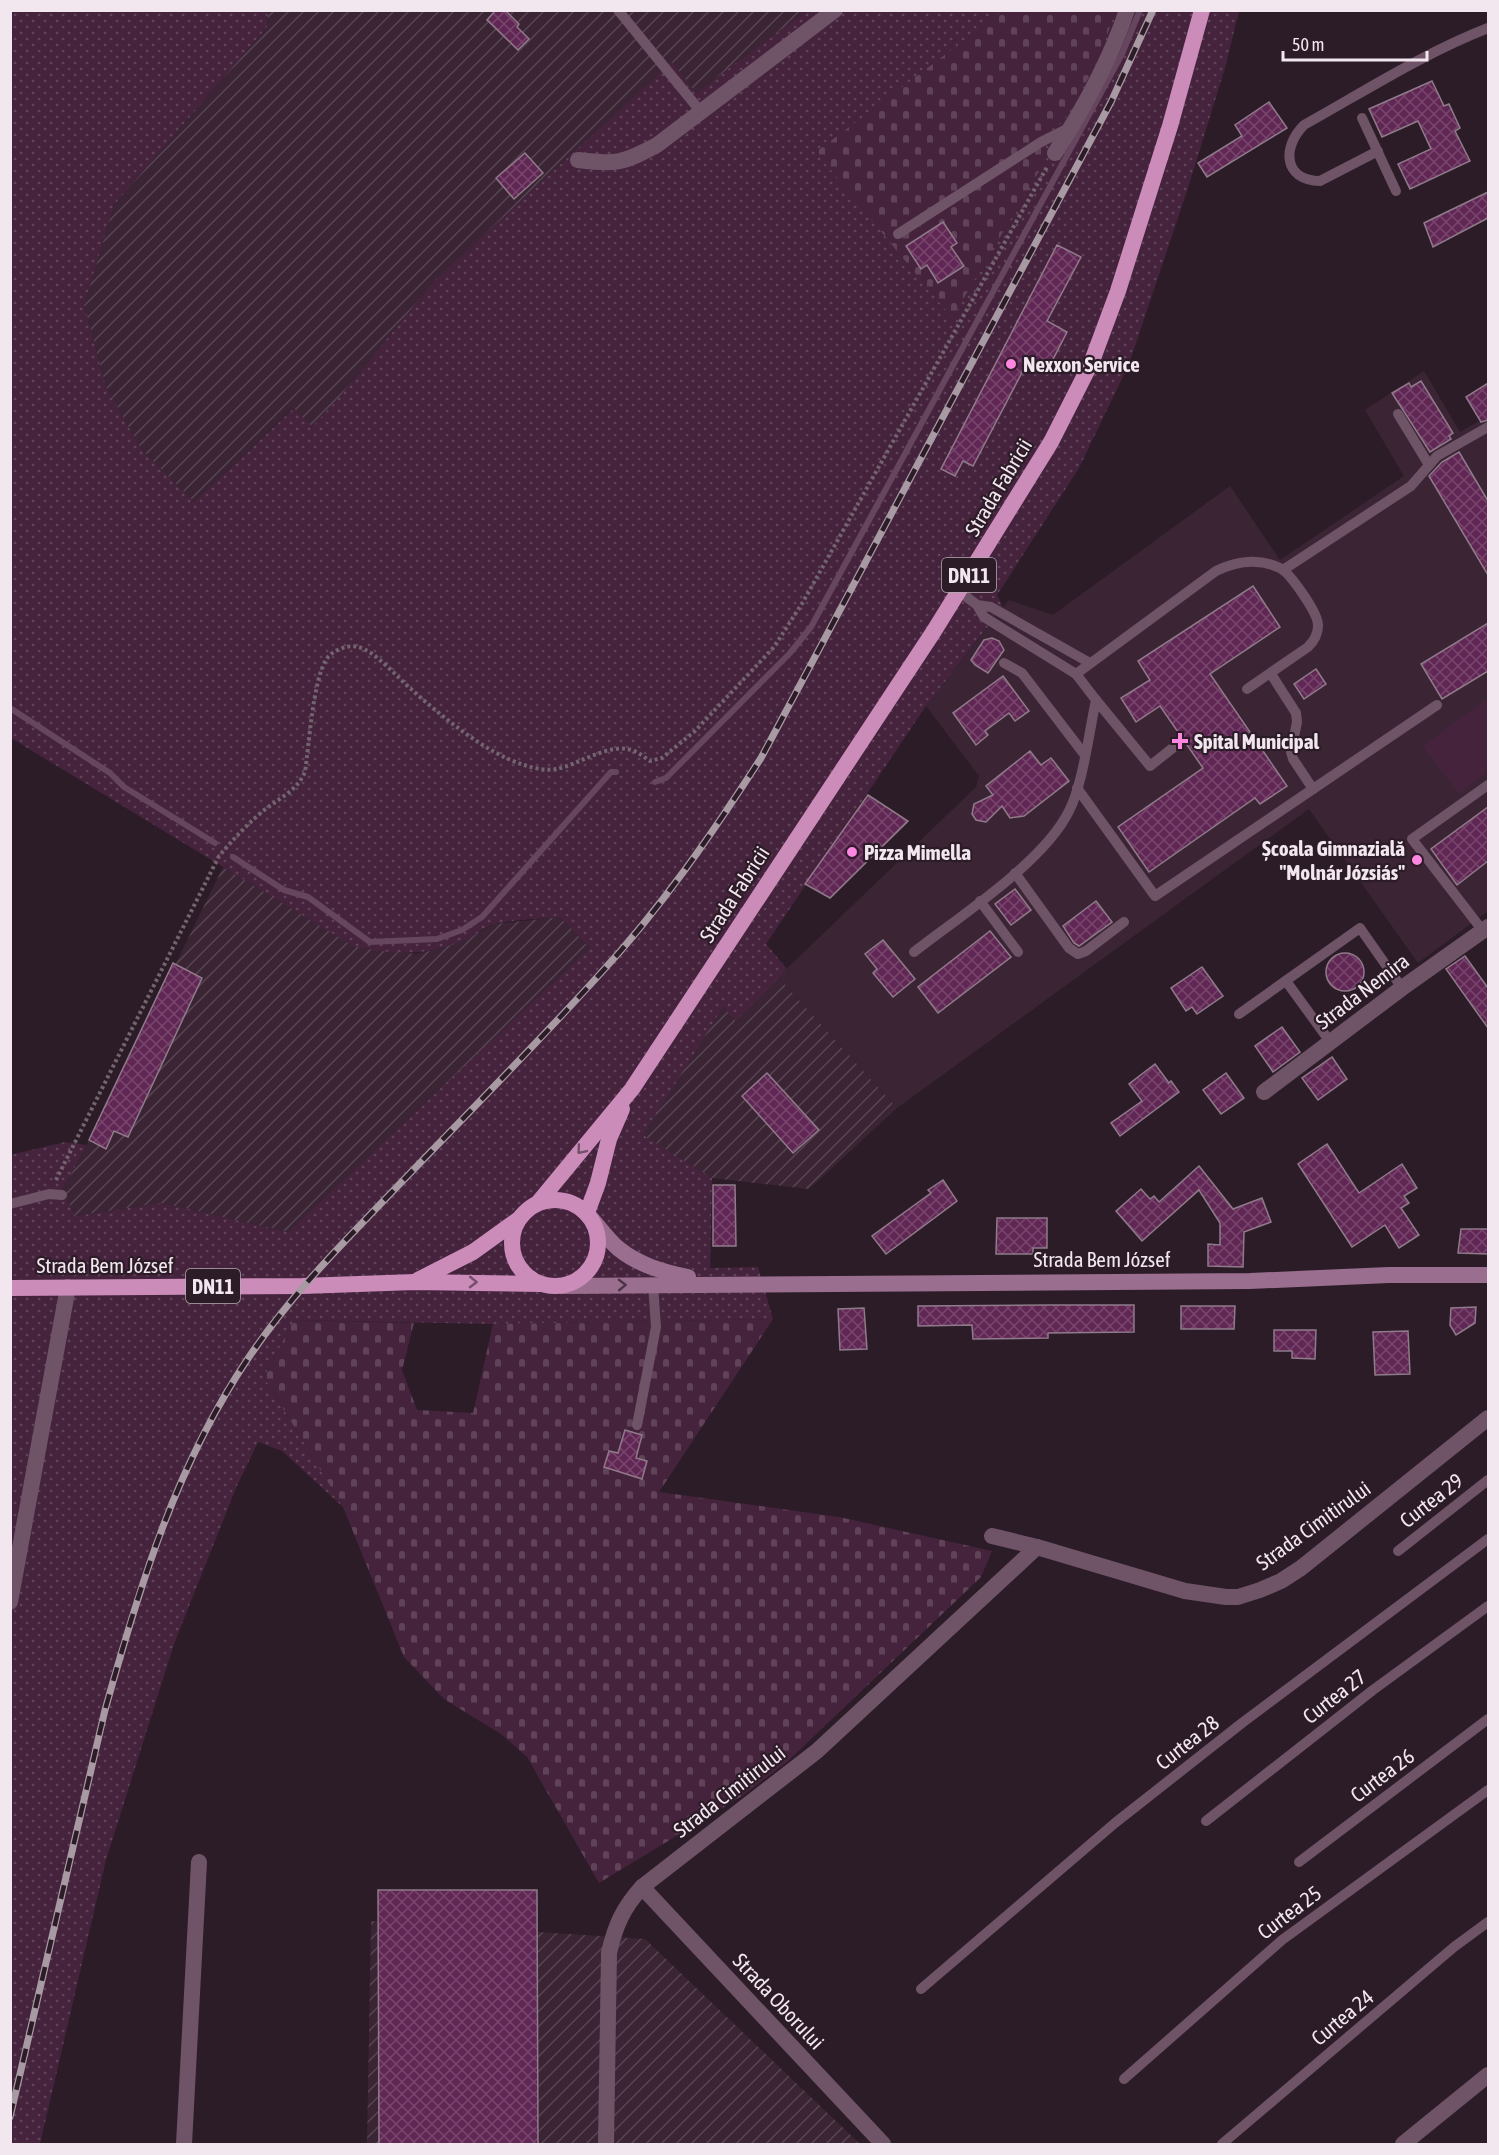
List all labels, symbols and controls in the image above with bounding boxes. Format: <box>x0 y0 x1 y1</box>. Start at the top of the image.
scale bar <box>1283 24 1427 62</box>
text: 50 m <box>1292 34 1324 55</box>
place label: Nexxon Service <box>1023 352 1140 376</box>
marker: Nexxon Service <box>1004 357 1018 371</box>
street label: Strada Fabricii <box>960 434 1036 540</box>
road number: DN11 <box>942 558 996 592</box>
place label: Spital Municipal <box>1194 729 1319 753</box>
marker: Spital Municipal <box>1171 732 1189 750</box>
place label: Școala Gimnazială "Molnár Józsiás" <box>1262 836 1405 884</box>
place label: Pizza Mimella <box>864 840 971 864</box>
street label: Strada Fabricii <box>694 842 774 946</box>
marker: Pizza Mimella <box>845 845 859 859</box>
marker: Școala Gimnazială "Molnár Józsiás" <box>1410 853 1424 867</box>
street label: Strada Nemira <box>1311 948 1413 1034</box>
one-way arrow <box>577 1143 588 1154</box>
street label: Strada Bem József <box>1033 1247 1171 1271</box>
street label: Strada Bem József <box>36 1253 174 1277</box>
road number: DN11 <box>186 1269 240 1303</box>
one-way arrow <box>469 1276 478 1289</box>
one-way arrow <box>617 1279 626 1291</box>
street label: Curtea 29 <box>1395 1468 1467 1532</box>
street label: Strada Cimitirului <box>1251 1476 1375 1574</box>
street label: Curtea 27 <box>1298 1664 1370 1728</box>
street label: Curtea 28 <box>1151 1710 1223 1774</box>
street label: Strada Cimitirului <box>668 1740 790 1842</box>
street label: Curtea 26 <box>1345 1743 1419 1807</box>
street label: Curtea 25 <box>1252 1880 1326 1944</box>
street label: Strada Oborului <box>729 1948 829 2054</box>
street label: Curtea 24 <box>1306 1984 1378 2050</box>

